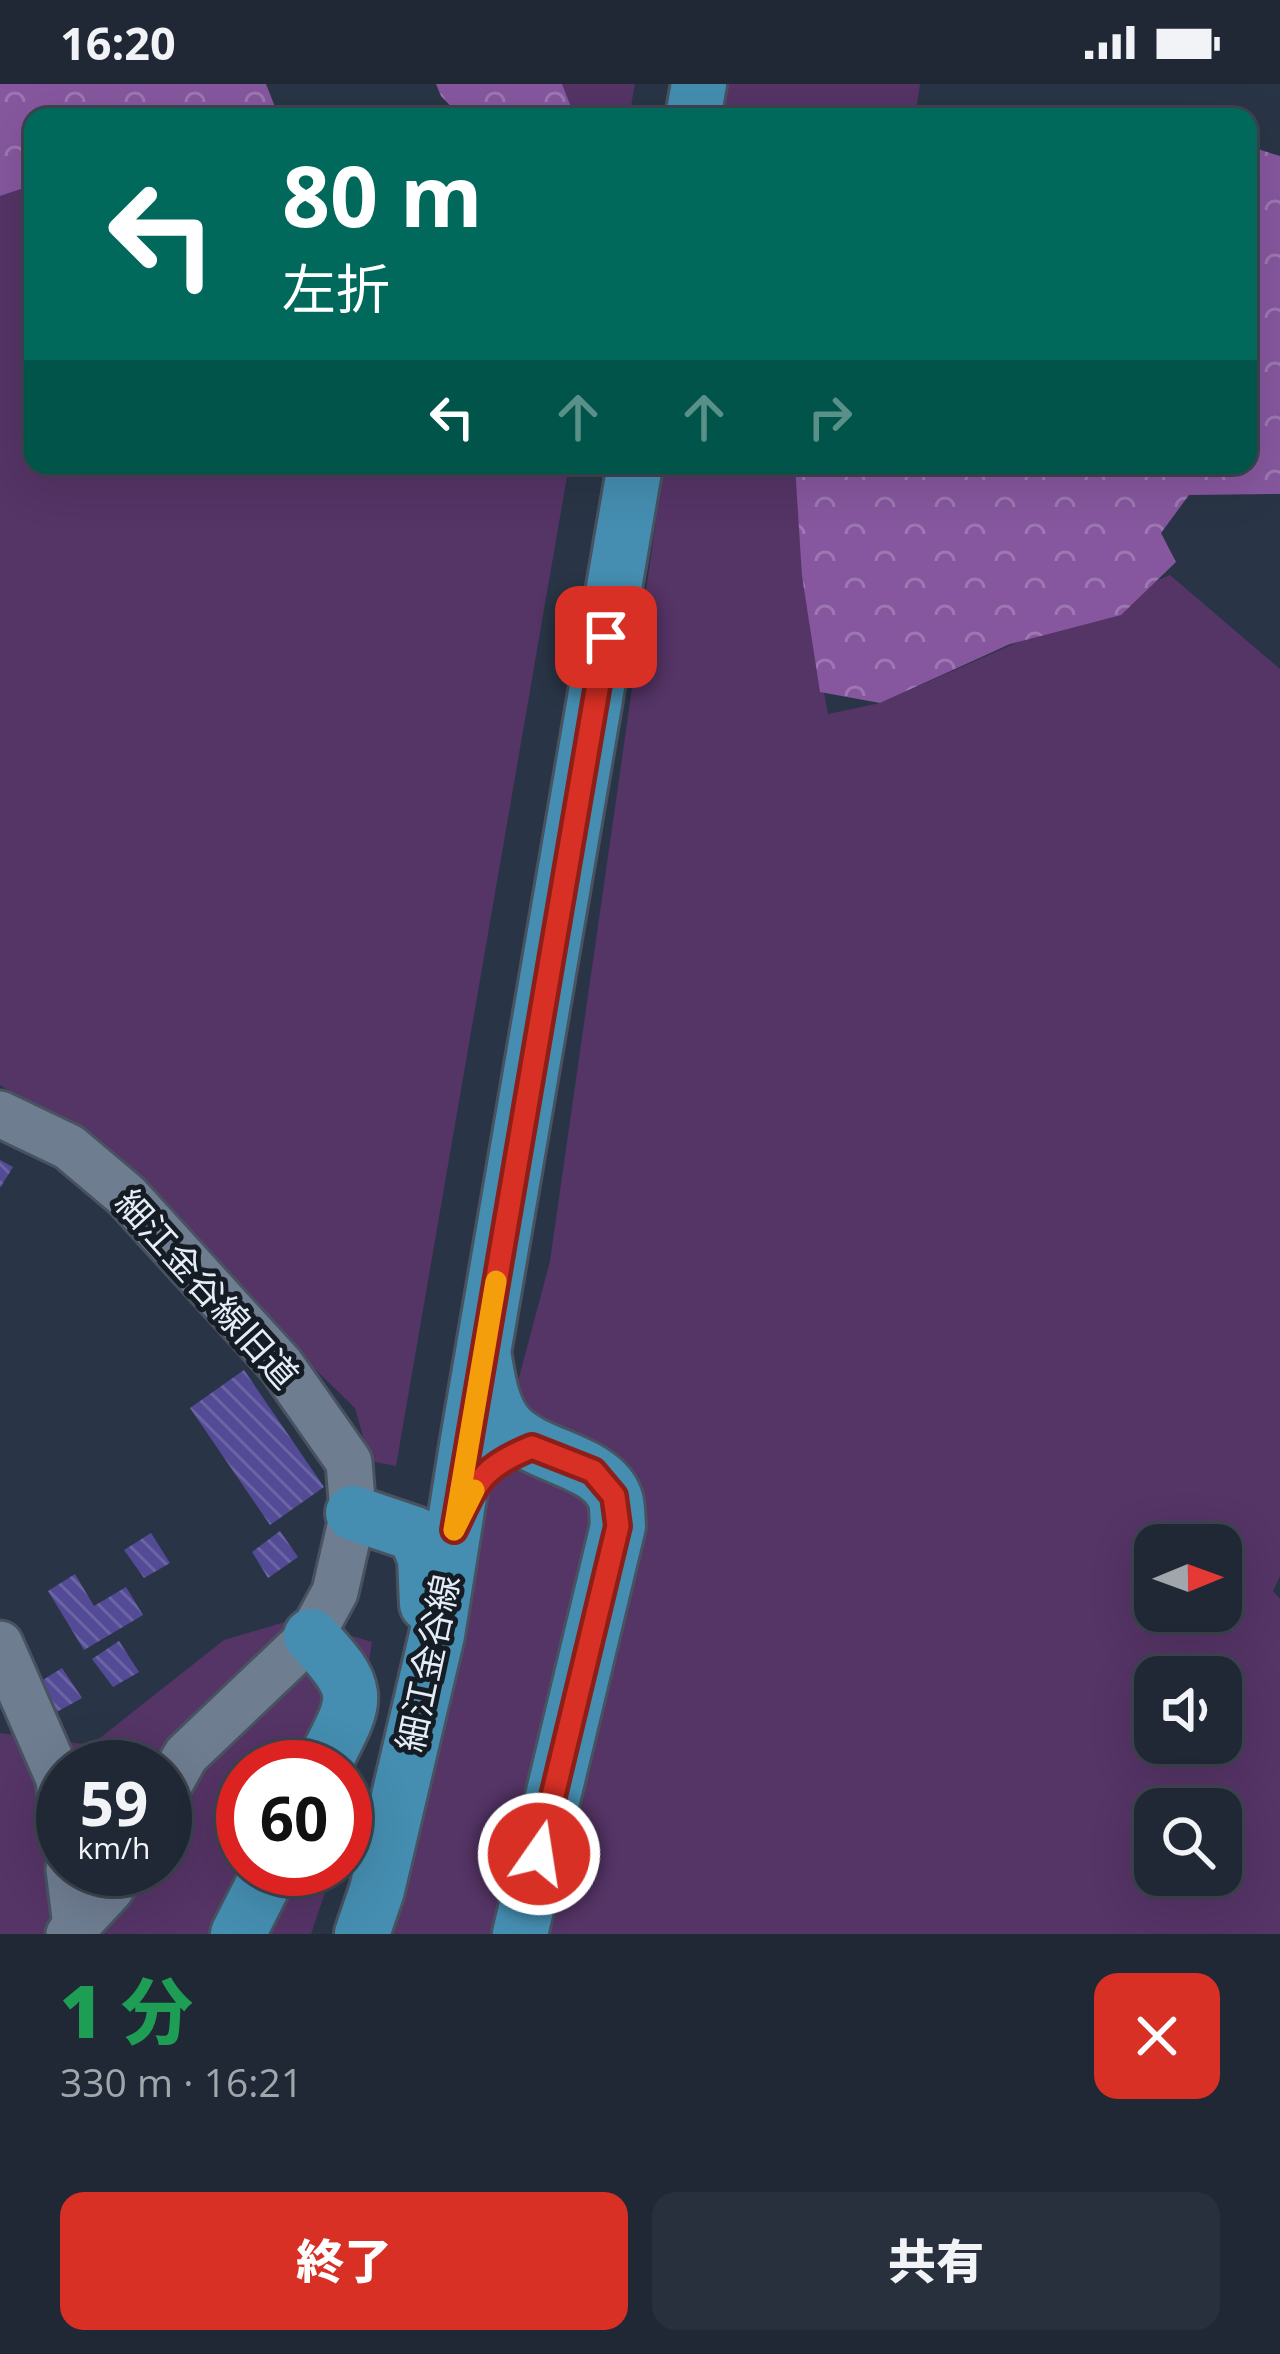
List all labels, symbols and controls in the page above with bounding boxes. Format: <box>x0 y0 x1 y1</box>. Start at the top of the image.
text: 16:20 <box>60 12 176 73</box>
text: 80 m <box>282 137 482 252</box>
icon: left <box>84 156 240 312</box>
text: 左折 <box>282 251 390 325</box>
icon: left <box>419 384 485 450</box>
icon: ahead <box>545 384 611 450</box>
icon: ahead <box>671 384 737 450</box>
icon: right <box>797 384 863 450</box>
pin <box>555 586 657 688</box>
icon: arrive <box>573 604 639 670</box>
street label: 細江金谷線旧道 <box>105 1179 310 1399</box>
north arrow <box>1134 1524 1242 1632</box>
map controls <box>1134 1524 1242 1896</box>
street label: 細江金谷線 <box>385 1570 470 1756</box>
button: sound <box>1134 1656 1242 1764</box>
speed limit sign: 60 <box>216 1740 372 1896</box>
text: 59 <box>80 1762 148 1844</box>
button: search <box>1134 1788 1242 1896</box>
position arrow <box>476 1791 602 1917</box>
text: km/h <box>78 1827 150 1868</box>
text: 1 分 <box>60 1961 193 2059</box>
button: close <box>1094 1973 1220 2099</box>
text: 330 m · 16:21 <box>60 2055 303 2108</box>
button: 終了 <box>60 2192 628 2330</box>
button: 共有 <box>652 2192 1220 2330</box>

